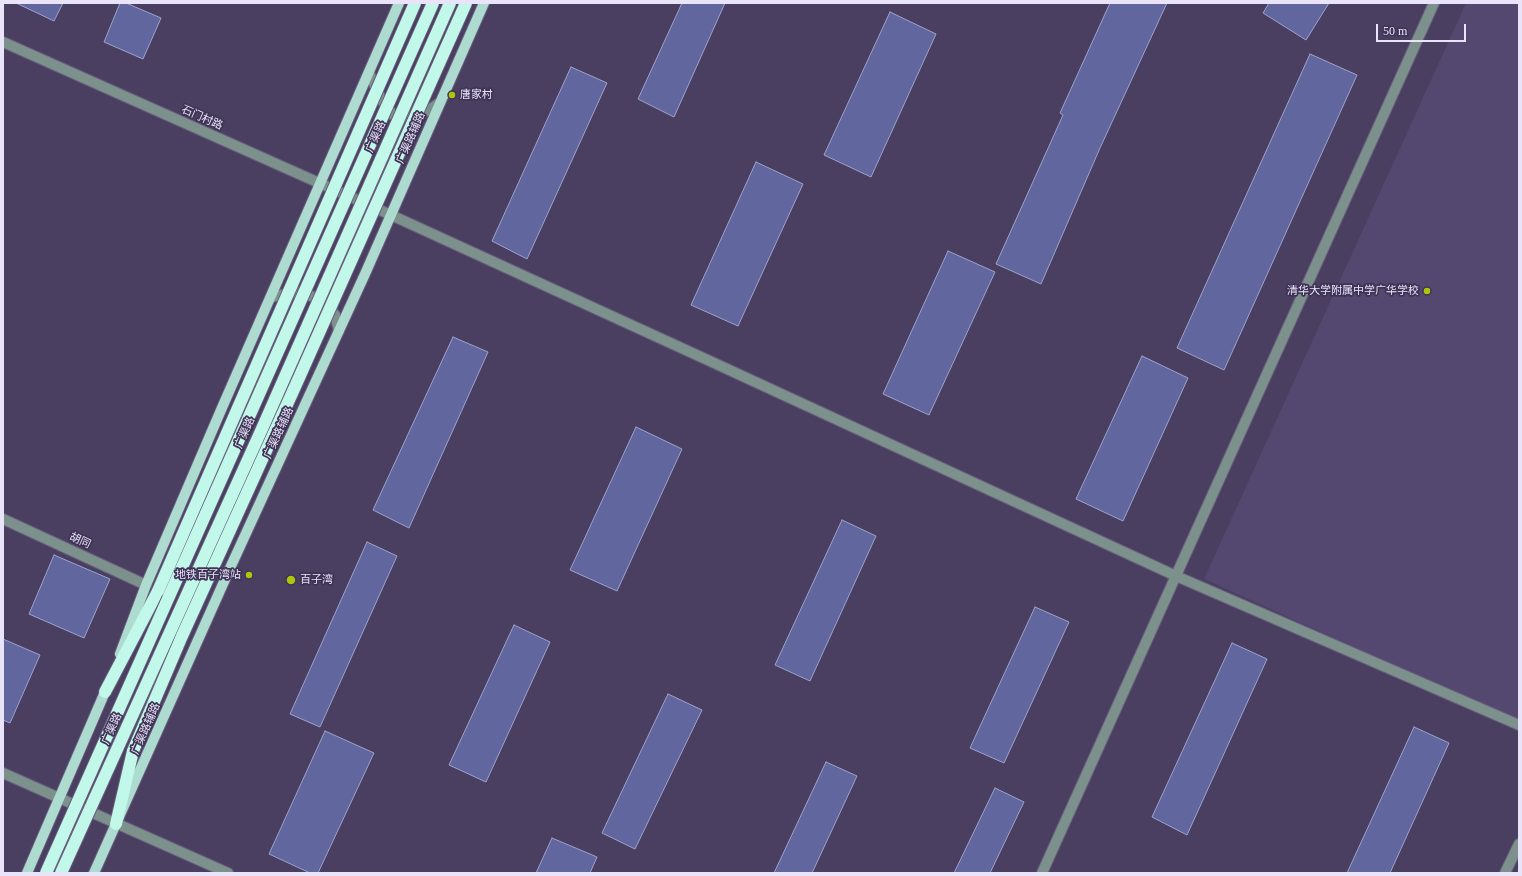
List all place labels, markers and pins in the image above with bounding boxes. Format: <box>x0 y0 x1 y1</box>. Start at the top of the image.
place label: 唐家村 <box>460 88 493 102</box>
marker: 唐家村 <box>447 90 457 100</box>
place label: 清华大学附属中学广华学校 <box>1287 284 1419 298</box>
marker: 清华大学附属中学广华学校 <box>1422 286 1432 296</box>
place label: 地铁百子湾站 <box>175 568 241 582</box>
marker: 地铁百子湾站 <box>244 570 254 580</box>
place label: 百子湾 <box>300 573 333 587</box>
marker: 百子湾 <box>285 574 297 586</box>

